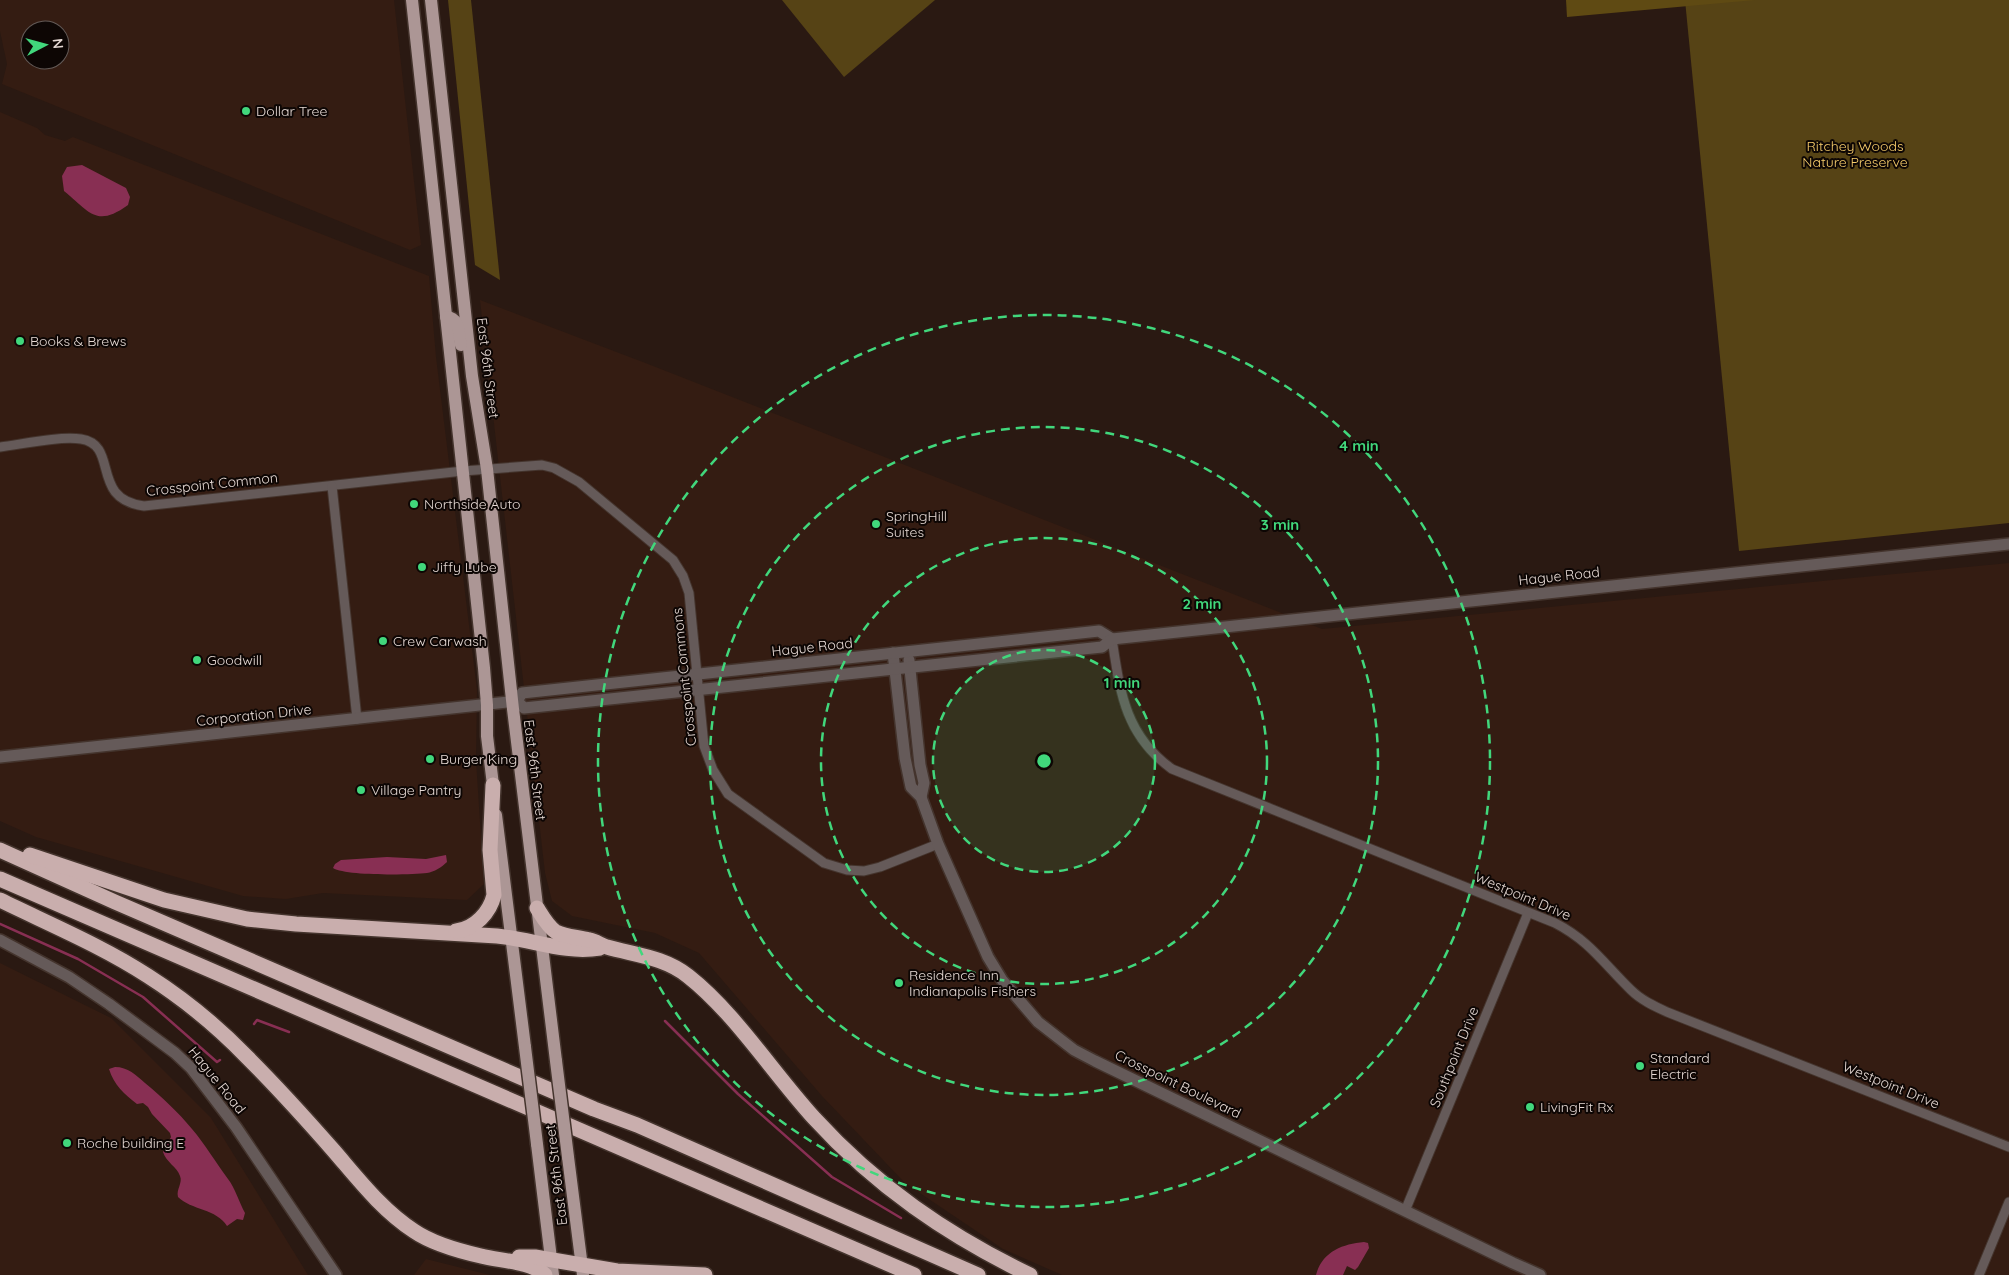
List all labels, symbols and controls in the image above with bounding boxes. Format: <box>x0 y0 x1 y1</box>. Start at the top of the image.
north arrow <box>20 20 70 70</box>
text: N <box>48 38 67 50</box>
place label: Dollar Tree <box>256 102 327 120</box>
marker: Dollar Tree <box>240 105 252 117</box>
park label: Ritchey Woods Nature Preserve <box>1802 137 1908 171</box>
street label: East 96th Street <box>473 316 503 420</box>
place label: Books & Brews <box>30 332 126 350</box>
marker: Books & Brews <box>14 335 26 347</box>
text: 4 min <box>1339 436 1379 455</box>
street label: Crosspoint Common <box>145 468 279 500</box>
place label: Northside Auto <box>424 495 521 513</box>
marker: Northside Auto <box>408 498 420 510</box>
place label: SpringHill Suites <box>886 507 947 541</box>
text: 3 min <box>1261 515 1299 534</box>
marker: SpringHill Suites <box>870 518 882 530</box>
place label: Jiffy Lube <box>432 558 497 576</box>
marker: Jiffy Lube <box>416 561 428 573</box>
street label: Hague Road <box>1517 563 1601 589</box>
text: 2 min <box>1182 594 1222 613</box>
street label: Crosspoint Commons <box>668 607 700 747</box>
place label: Crew Carwash <box>393 632 487 650</box>
street label: Hague Road <box>770 634 854 660</box>
marker: Crew Carwash <box>377 635 389 647</box>
place label: Goodwill <box>207 651 262 669</box>
marker: Goodwill <box>191 654 203 666</box>
text: 1 min <box>1104 673 1140 692</box>
street label: Corporation Drive <box>196 700 312 730</box>
street label: East 96th Street <box>520 718 550 822</box>
place label: Burger King <box>440 750 517 768</box>
centre of rings <box>1035 752 1053 770</box>
marker: Burger King <box>424 753 436 765</box>
place label: Village Pantry <box>371 781 461 799</box>
marker: Village Pantry <box>355 784 367 796</box>
street label: Westpoint Drive <box>1472 868 1574 924</box>
place label: Residence Inn Indianapolis Fishers <box>909 966 1036 1000</box>
marker: Residence Inn Indianapolis Fishers <box>893 977 905 989</box>
street label: Southpoint Drive <box>1426 1004 1482 1110</box>
street label: Hague Road <box>184 1043 250 1117</box>
street label: Crosspoint Boulevard <box>1112 1046 1244 1122</box>
place label: Standard Electric <box>1650 1049 1710 1083</box>
street label: Westpoint Drive <box>1840 1057 1942 1113</box>
marker: Standard Electric <box>1634 1060 1646 1072</box>
place label: LivingFit Rx <box>1540 1098 1614 1116</box>
marker: LivingFit Rx <box>1524 1101 1536 1113</box>
street label: East 96th Street <box>541 1123 571 1227</box>
place label: Roche building E <box>77 1134 184 1152</box>
marker: Roche building E <box>61 1137 73 1149</box>

